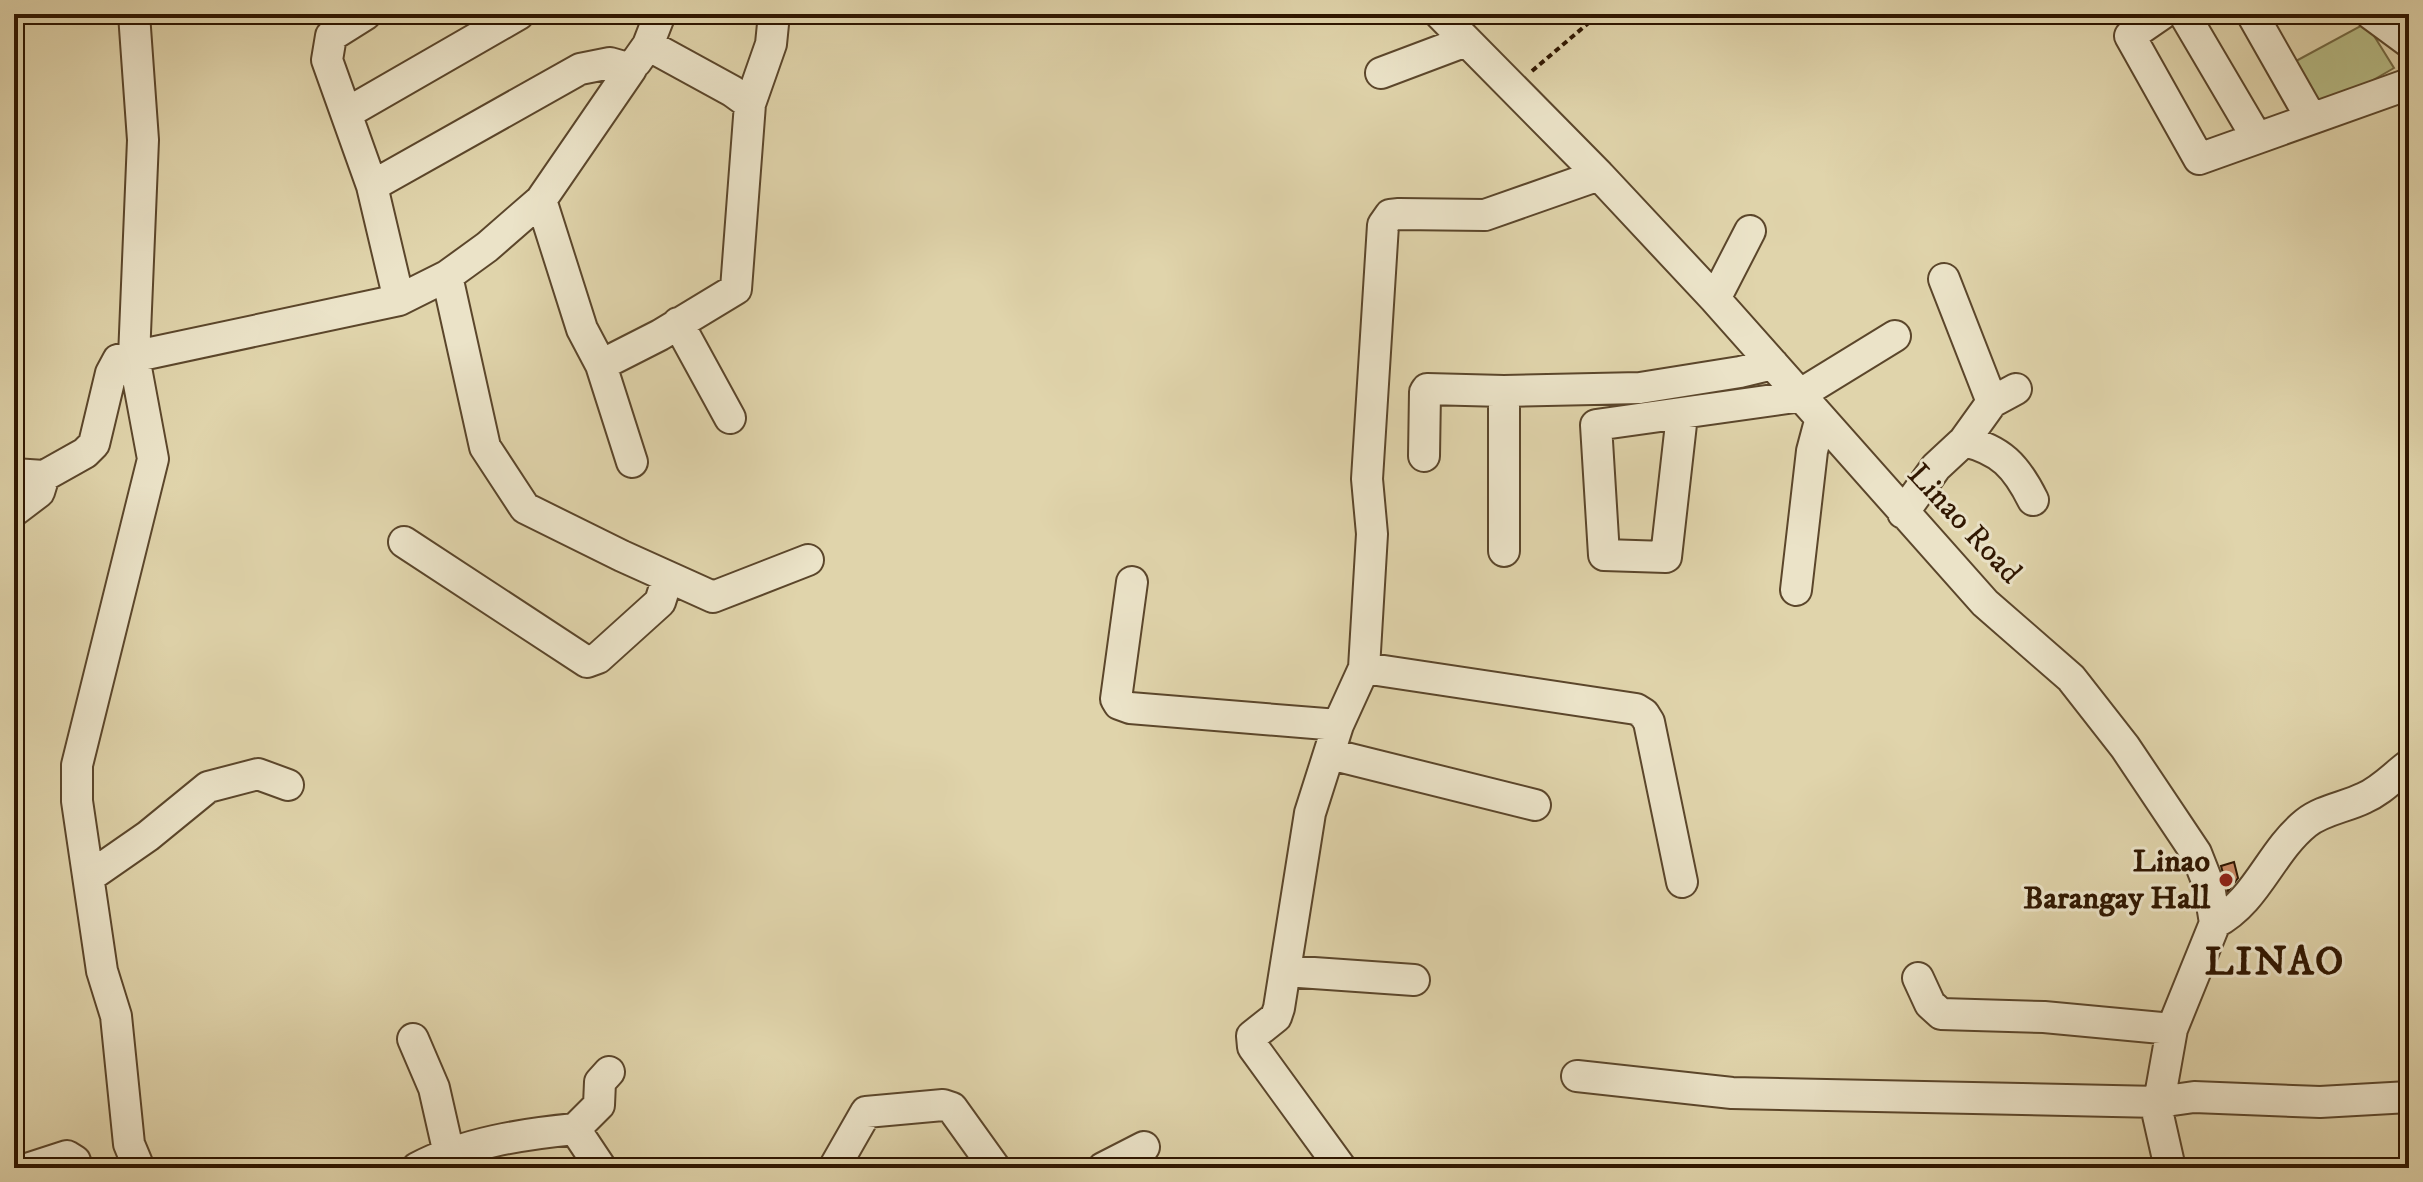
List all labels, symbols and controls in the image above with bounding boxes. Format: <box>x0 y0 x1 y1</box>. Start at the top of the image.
street label: Linao Road <box>1898 455 2030 593</box>
place label: Linao Barangay Hall <box>2023 842 2210 919</box>
marker: Linao Barangay Hall <box>2217 871 2235 889</box>
district label: LINAO <box>2205 938 2345 988</box>

